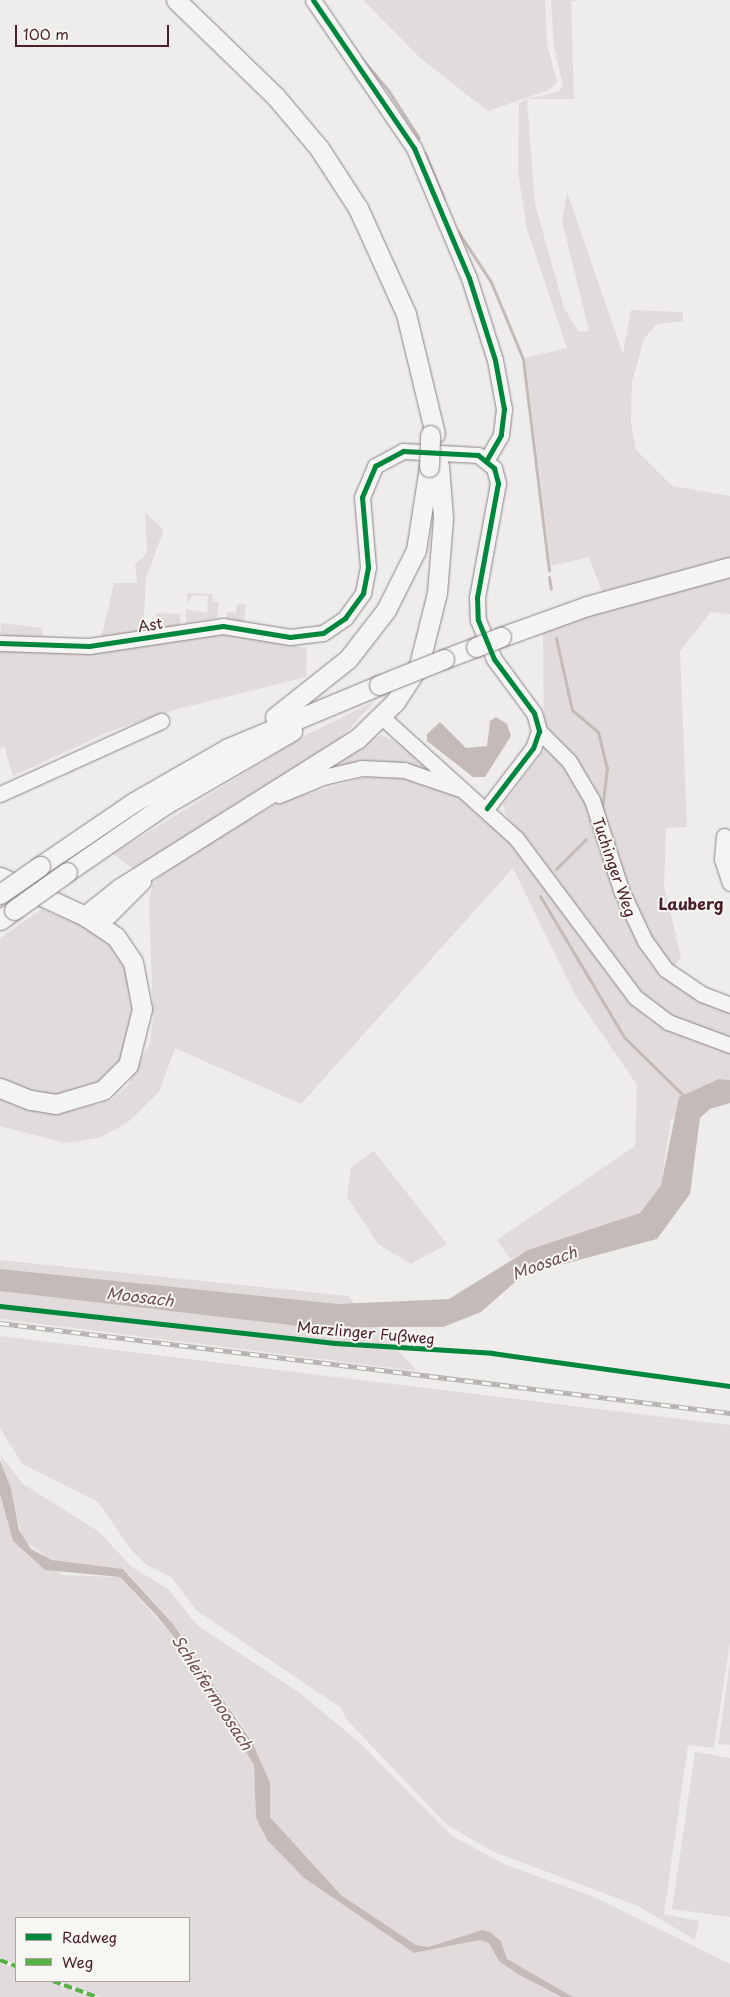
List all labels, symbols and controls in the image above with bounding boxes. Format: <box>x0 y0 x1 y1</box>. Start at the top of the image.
scale bar <box>18 15 171 47</box>
text: 100 m <box>23 22 69 45</box>
street label: Ast <box>136 613 164 635</box>
street label: Tuchinger Weg <box>589 815 641 919</box>
district label: Lauberg <box>658 893 724 913</box>
water label: Moosach <box>509 1241 579 1283</box>
water label: Moosach <box>105 1282 175 1310</box>
street label: Marzlinger Fußweg <box>296 1317 436 1347</box>
water label: Schleifermoosach <box>169 1631 257 1753</box>
legend <box>15 1917 190 1982</box>
text: Radweg <box>62 1925 117 1948</box>
text: Weg <box>62 1950 93 1973</box>

